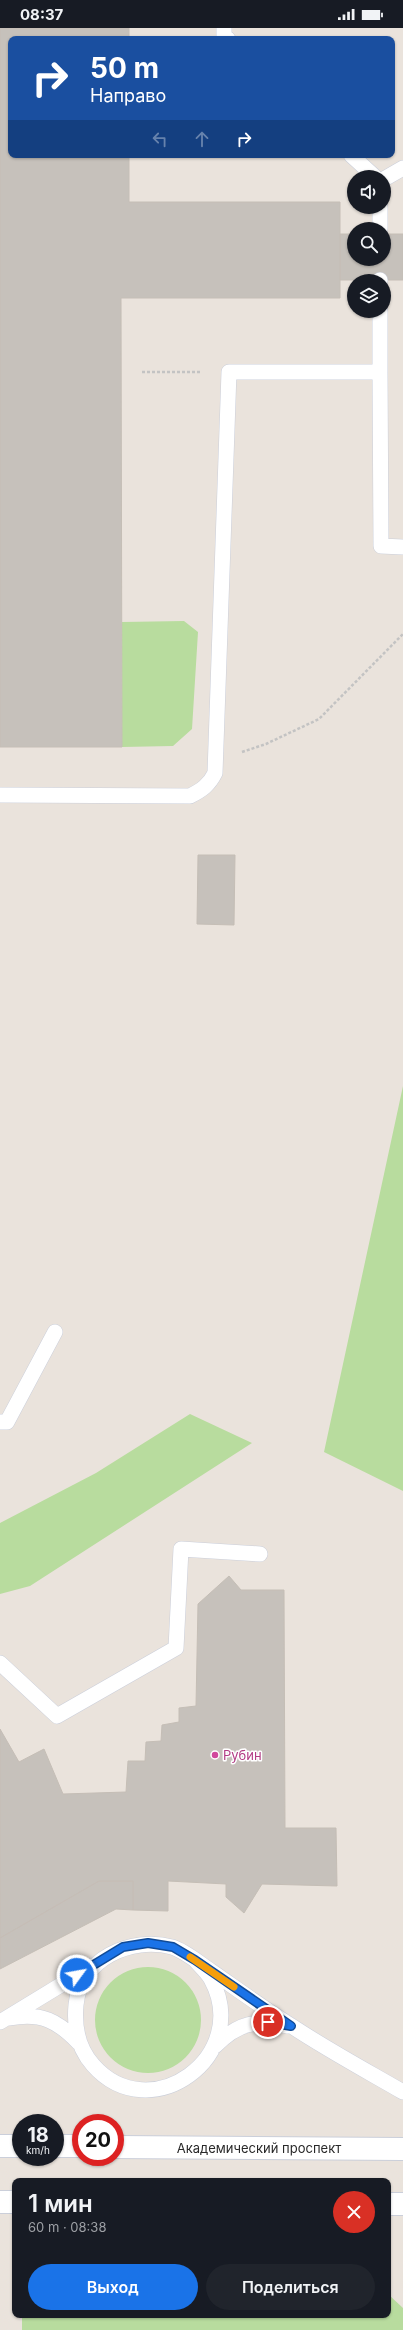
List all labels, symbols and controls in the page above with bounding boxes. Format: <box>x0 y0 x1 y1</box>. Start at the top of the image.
text: 08:37 <box>20 5 63 24</box>
text: 50 m <box>90 51 159 85</box>
icon: right <box>24 52 76 104</box>
text: Направо <box>90 85 166 106</box>
icon: left <box>149 128 171 150</box>
icon: ahead <box>191 128 213 150</box>
icon: right <box>233 128 255 150</box>
map controls <box>347 170 391 318</box>
button: sound <box>347 170 391 214</box>
button: search <box>347 222 391 266</box>
button: layers <box>347 274 391 318</box>
place label: Рубин <box>223 1747 262 1763</box>
marker: Рубин <box>210 1750 220 1760</box>
position arrow <box>56 1954 98 1996</box>
pin <box>251 2005 285 2039</box>
icon: arrive <box>257 2011 279 2033</box>
speed limit sign: 20 <box>72 2114 124 2166</box>
text: 18 <box>27 2123 49 2147</box>
street label: Академический проспект <box>177 2140 341 2156</box>
text: km/h <box>26 2144 50 2156</box>
text: 1 мин <box>28 2189 93 2218</box>
button: close <box>333 2191 375 2233</box>
text: 60 m · 08:38 <box>28 2219 106 2235</box>
button: Выход <box>28 2264 198 2310</box>
button: Поделиться <box>206 2264 375 2310</box>

